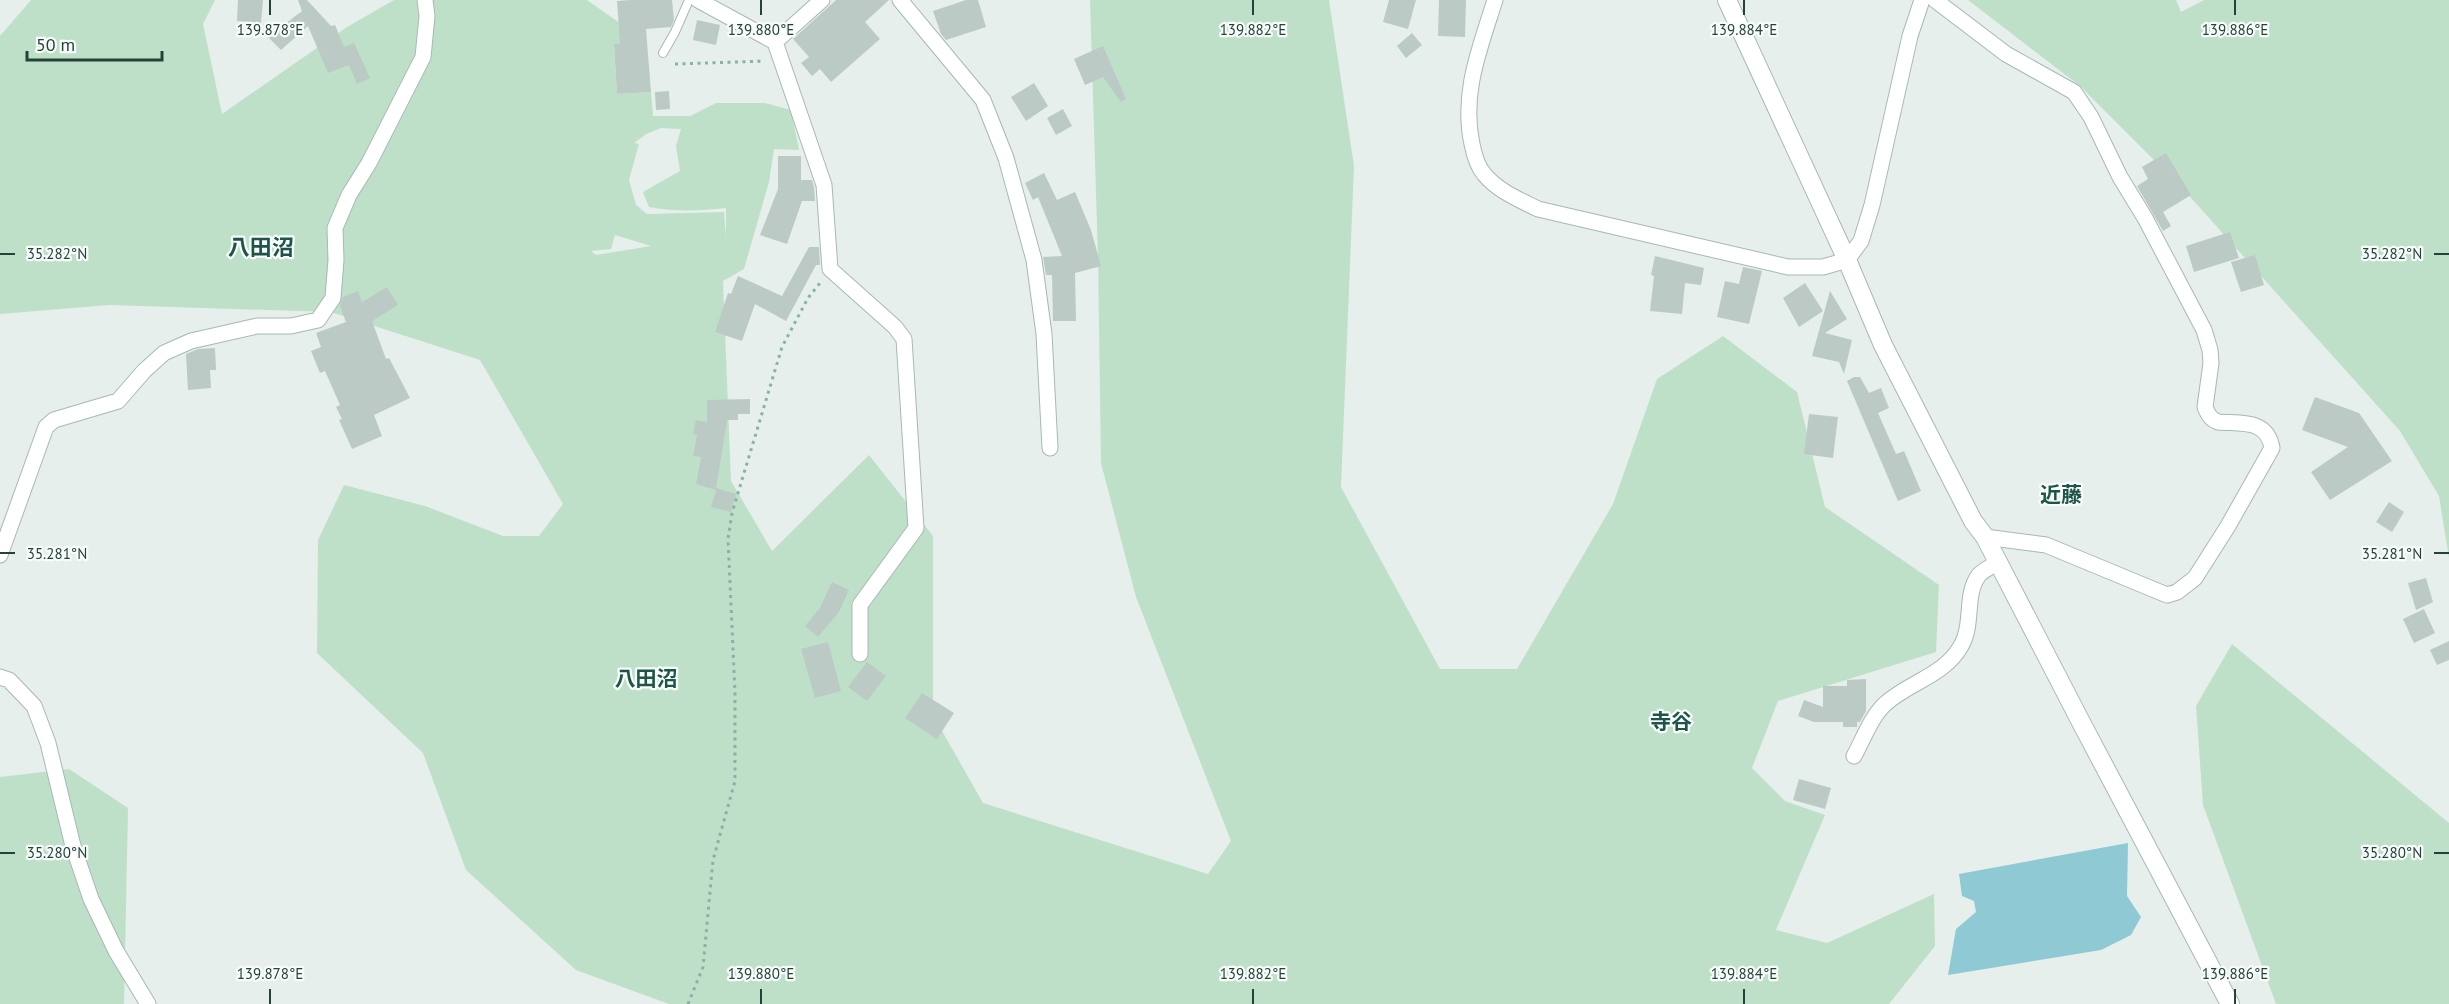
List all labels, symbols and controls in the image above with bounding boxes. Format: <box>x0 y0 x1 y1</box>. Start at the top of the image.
text: 139.878°E <box>237 20 303 39</box>
text: 139.880°E <box>728 20 794 39</box>
text: 139.882°E <box>1220 20 1286 39</box>
text: 139.884°E <box>1711 20 1777 39</box>
text: 139.886°E <box>2202 20 2268 39</box>
scale bar <box>27 24 162 62</box>
text: 50 m <box>36 33 75 56</box>
district label: 八田沼 <box>228 233 294 261</box>
text: 35.282°N <box>27 244 87 263</box>
text: 35.282°N <box>2362 244 2422 263</box>
district label: 近藤 <box>2040 481 2082 508</box>
text: 35.281°N <box>27 544 87 563</box>
text: 35.281°N <box>2362 544 2422 563</box>
district label: 八田沼 <box>615 665 678 692</box>
district label: 寺谷 <box>1650 708 1692 735</box>
text: 35.280°N <box>27 843 87 862</box>
text: 35.280°N <box>2362 843 2422 862</box>
text: 139.878°E <box>237 964 303 983</box>
text: 139.880°E <box>728 964 794 983</box>
text: 139.882°E <box>1220 964 1286 983</box>
text: 139.884°E <box>1711 964 1777 983</box>
text: 139.886°E <box>2202 964 2268 983</box>

